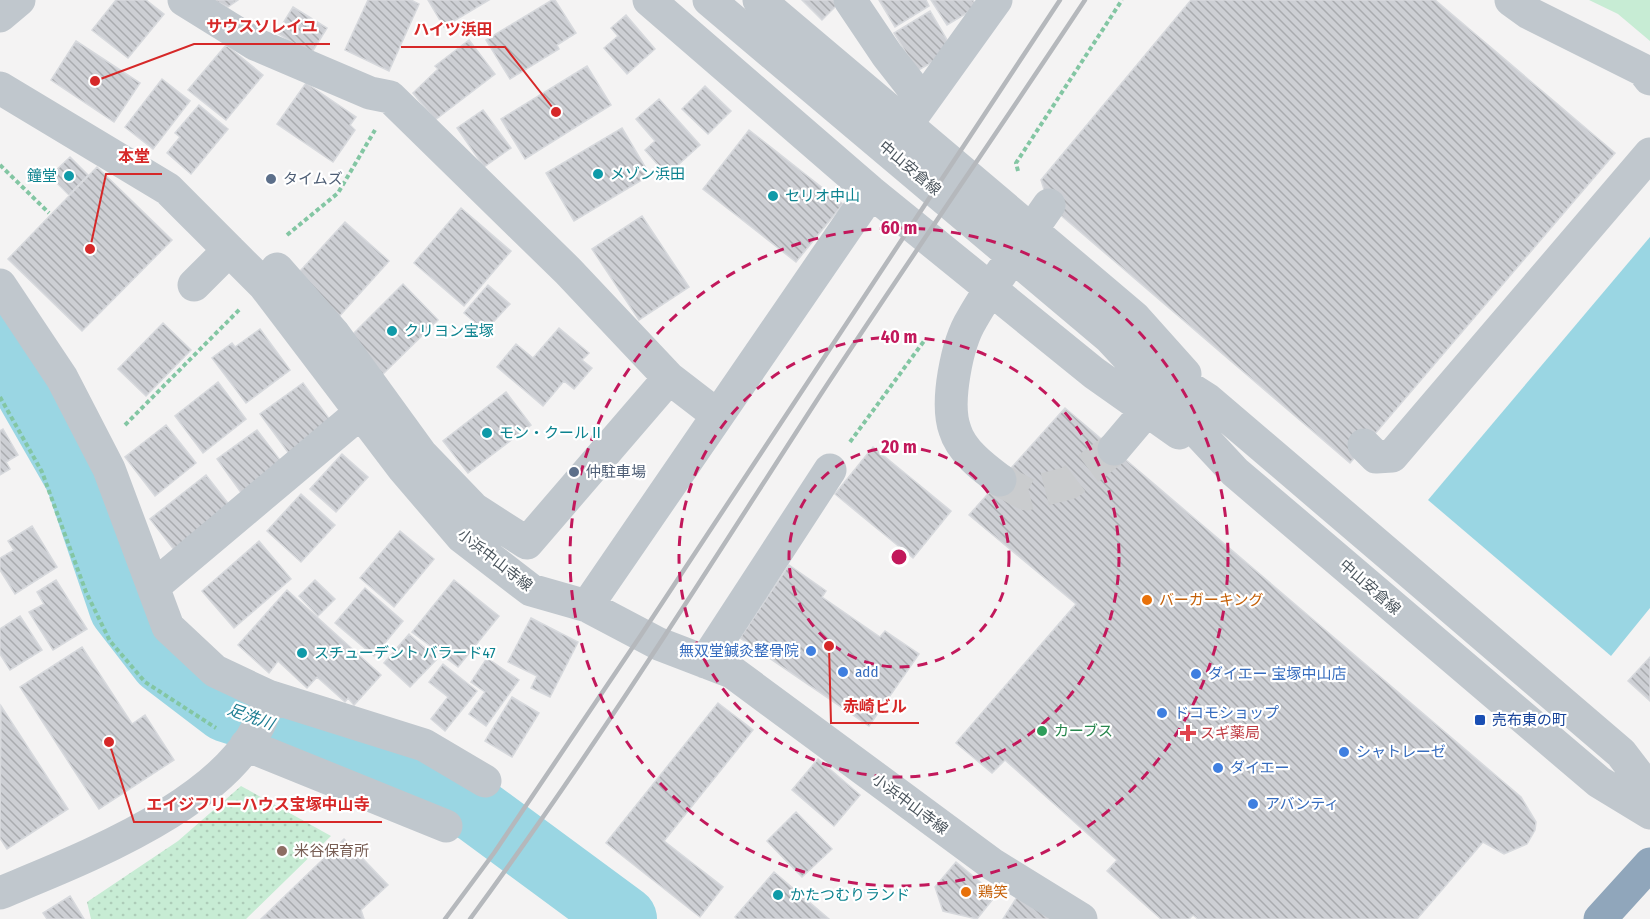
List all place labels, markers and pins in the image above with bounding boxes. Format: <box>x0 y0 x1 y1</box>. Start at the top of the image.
callout: サウスソレイユ <box>194 10 330 44</box>
callout: ハイツ浜田 <box>401 13 505 47</box>
callout: 本堂 <box>106 140 162 174</box>
place label: メゾン浜田 <box>610 165 685 183</box>
place label: 鐘堂 <box>27 167 57 185</box>
marker: メゾン浜田 <box>591 167 605 181</box>
marker: 鐘堂 <box>62 169 76 183</box>
place label: タイムズ <box>283 170 343 188</box>
marker: タイムズ <box>264 172 278 186</box>
place label: セリオ中山 <box>785 187 860 205</box>
marker: セリオ中山 <box>766 189 780 203</box>
place label: クリヨン宝塚 <box>404 322 494 340</box>
marker: クリヨン宝塚 <box>385 324 399 338</box>
place label: モン・クールⅡ <box>499 424 604 442</box>
marker: モン・クールⅡ <box>480 426 494 440</box>
place label: 仲駐車場 <box>586 463 646 481</box>
marker: 仲駐車場 <box>567 465 581 479</box>
centre of rings <box>889 547 909 567</box>
place label: バーガーキング <box>1159 591 1264 609</box>
marker: バーガーキング <box>1140 593 1154 607</box>
place label: 無双堂鍼灸整骨院 <box>679 642 799 660</box>
place label: スチューデント バラード47 <box>314 644 496 662</box>
marker: 無双堂鍼灸整骨院 <box>804 644 818 658</box>
marker: スチューデント バラード47 <box>295 646 309 660</box>
place label: add <box>855 663 878 681</box>
marker: add <box>836 665 850 679</box>
place label: ダイエー 宝塚中山店 <box>1208 665 1346 683</box>
marker: ダイエー 宝塚中山店 <box>1189 667 1203 681</box>
callout: 赤崎ビル <box>831 689 919 723</box>
place label: ドコモショップ <box>1174 704 1279 722</box>
marker: ドコモショップ <box>1155 706 1169 720</box>
place label: 売布東の町 <box>1492 711 1567 729</box>
marker: 売布東の町 <box>1473 713 1487 727</box>
place label: カーブス <box>1054 722 1113 740</box>
marker: カーブス <box>1035 724 1049 738</box>
place label: スギ薬局 <box>1200 724 1260 742</box>
marker: スギ薬局 <box>1181 726 1195 740</box>
place label: シャトレーゼ <box>1356 743 1446 761</box>
marker: シャトレーゼ <box>1337 745 1351 759</box>
place label: ダイエー <box>1230 759 1290 777</box>
marker: ダイエー <box>1211 761 1225 775</box>
callout: エイジフリーハウス宝塚中山寺 <box>134 788 382 822</box>
place label: アバンティ <box>1265 795 1339 813</box>
marker: アバンティ <box>1246 797 1260 811</box>
place label: 米谷保育所 <box>294 842 369 860</box>
marker: 米谷保育所 <box>275 844 289 858</box>
place label: 鶏笑 <box>978 883 1008 901</box>
marker: 鶏笑 <box>959 885 973 899</box>
place label: かたつむりランド <box>790 886 910 904</box>
marker: かたつむりランド <box>771 888 785 902</box>

